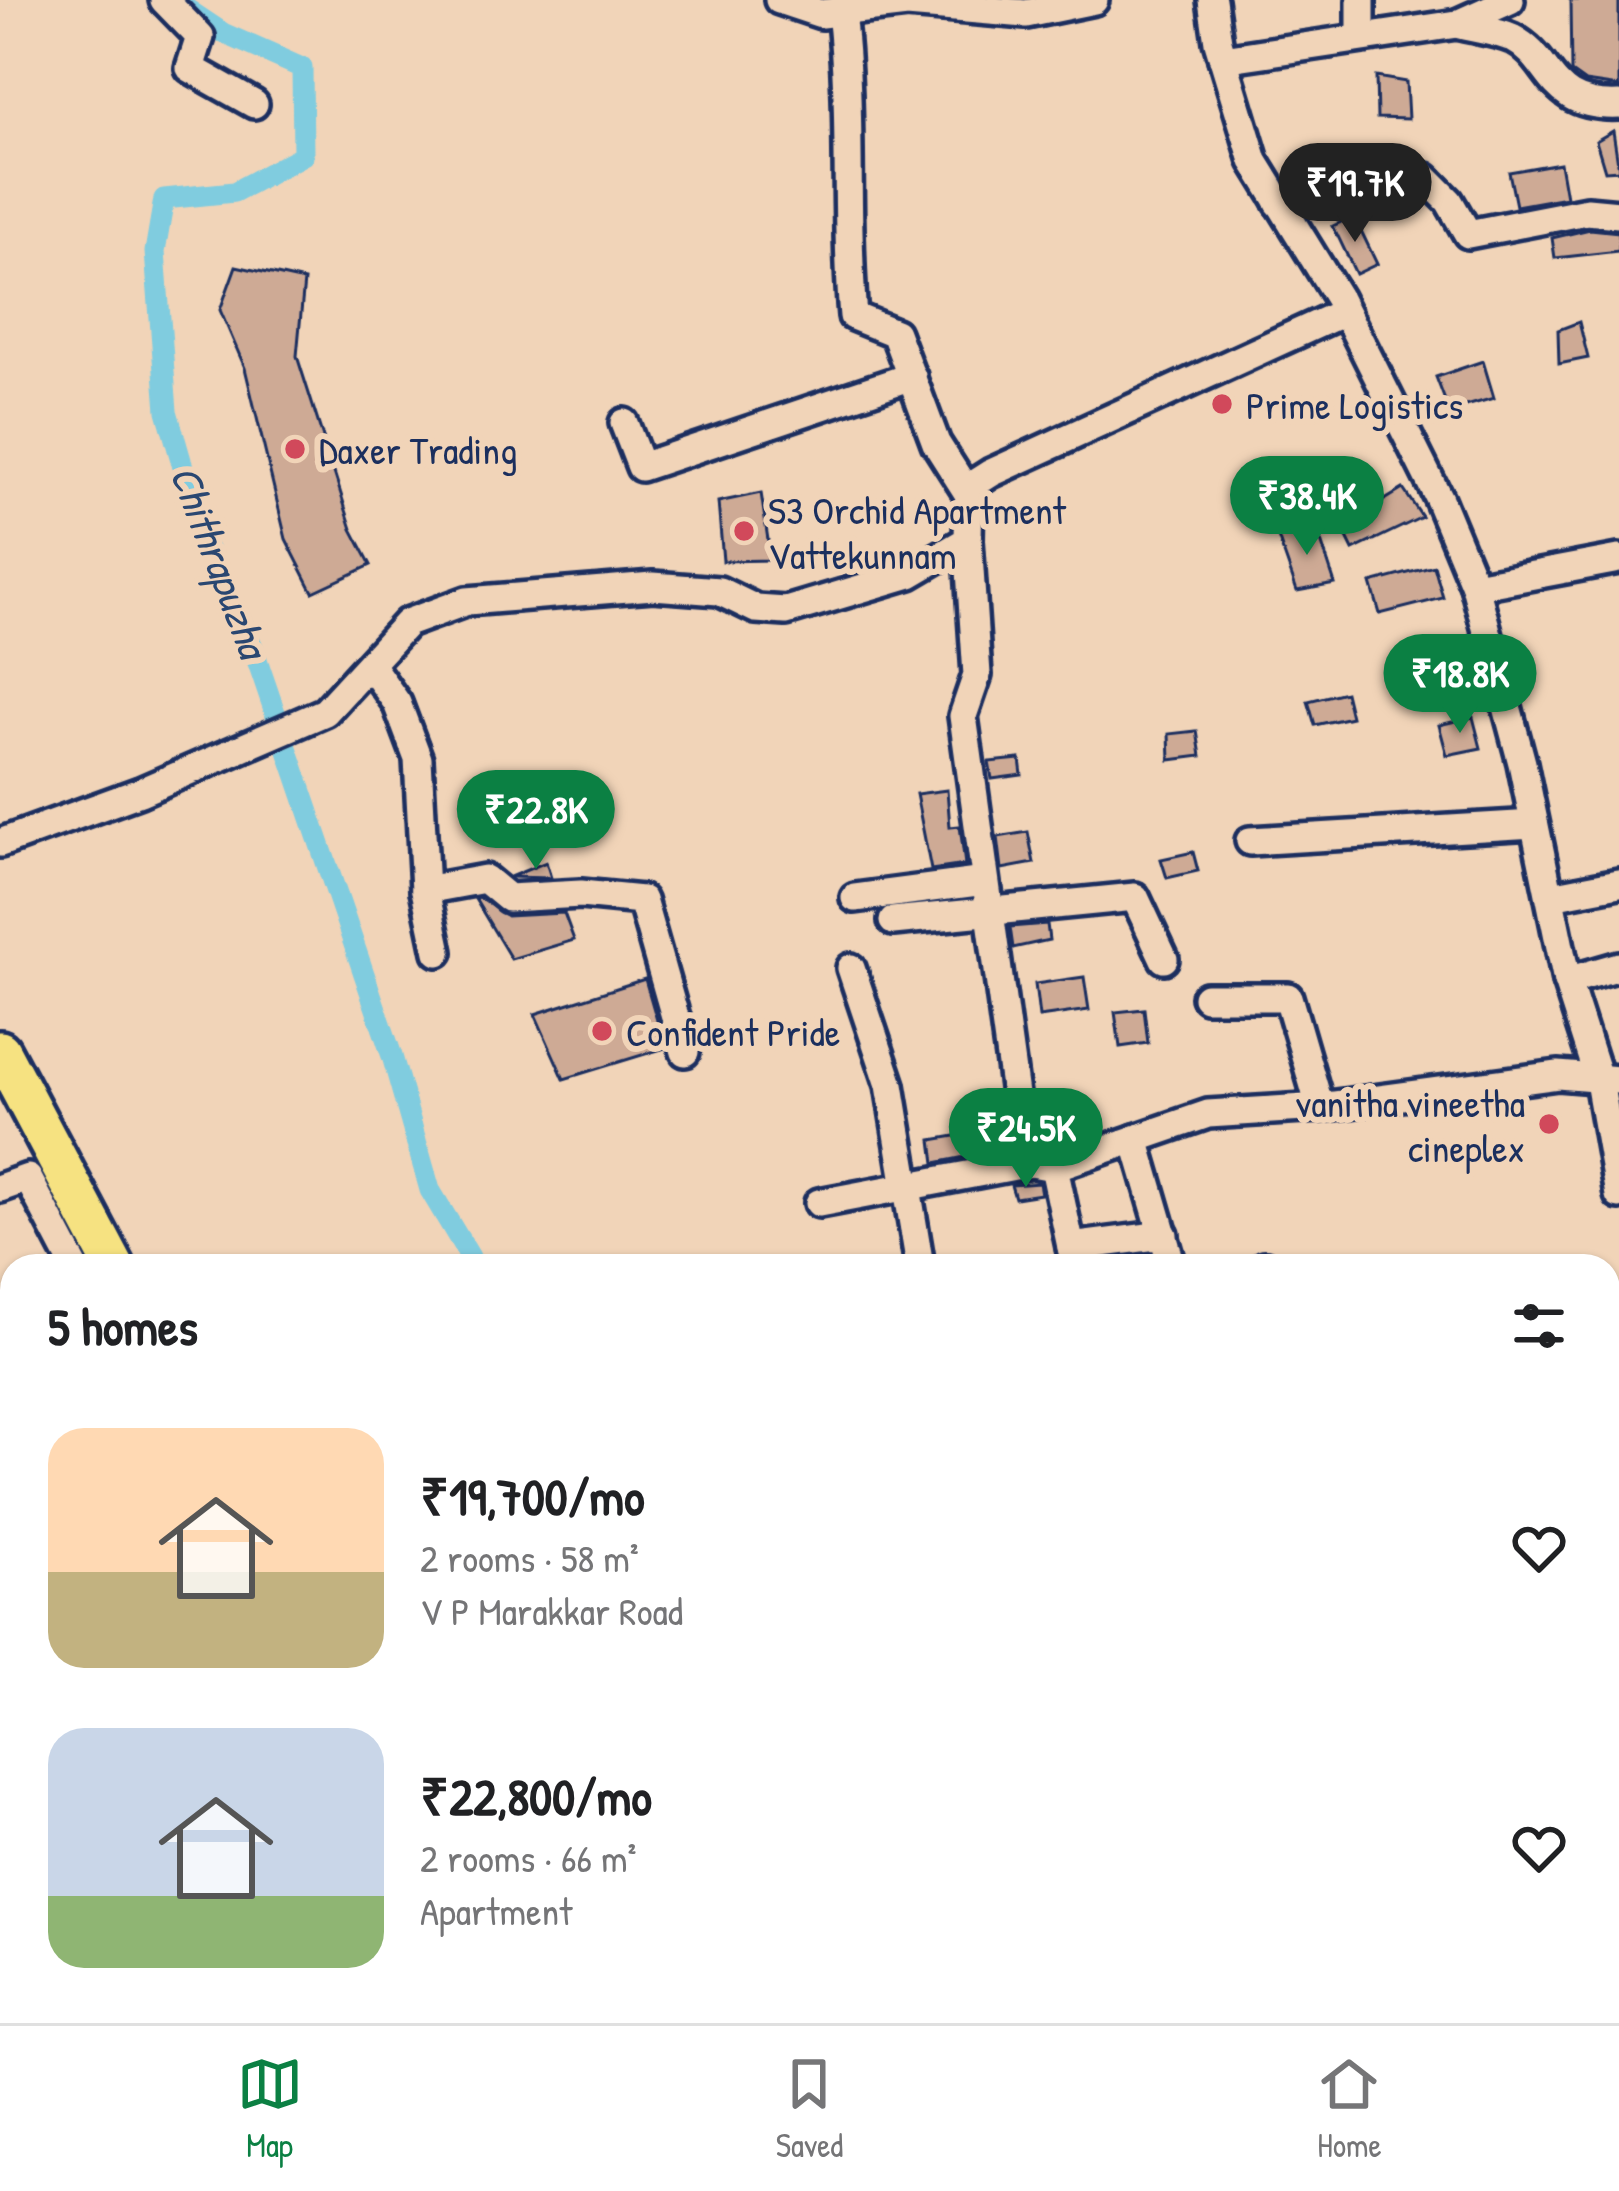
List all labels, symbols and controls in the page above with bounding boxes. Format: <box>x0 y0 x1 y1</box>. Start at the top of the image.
pin: ₹19.7K <box>1257 143 1453 245</box>
text: ₹19.7K <box>1306 155 1404 208</box>
place label: Prime Logistics <box>1246 378 1463 431</box>
marker: Prime Logistics <box>1209 391 1235 417</box>
place label: Daxer Trading <box>319 423 517 476</box>
marker: Daxer Trading <box>282 436 308 462</box>
pin: ₹38.4K <box>1209 456 1405 558</box>
water label: Chithrapuzha <box>156 457 284 670</box>
text: ₹38.4K <box>1257 468 1357 521</box>
place label: S3 Orchid Apartment Vattekunnam <box>768 483 1067 581</box>
marker: S3 Orchid Apartment Vattekunnam <box>731 518 757 544</box>
pin: ₹18.8K <box>1362 634 1558 736</box>
text: ₹18.8K <box>1411 646 1509 699</box>
pin: ₹22.8K <box>438 770 634 872</box>
text: ₹22.8K <box>484 782 588 835</box>
place label: Confident Pride <box>626 1005 840 1058</box>
marker: Confident Pride <box>589 1018 615 1044</box>
place label: vanitha vineetha cineplex <box>1296 1076 1525 1174</box>
pin: ₹24.5K <box>928 1088 1124 1190</box>
text: ₹24.5K <box>976 1100 1076 1153</box>
marker: vanitha vineetha cineplex <box>1536 1111 1562 1137</box>
text: 5 homes <box>48 1292 198 1361</box>
icon: filters <box>1506 1293 1572 1359</box>
text: ₹19,700/mo <box>420 1462 644 1531</box>
icon: home <box>144 1476 288 1620</box>
icon: heart <box>1506 1515 1572 1581</box>
text: 2 rooms · 58 m² <box>420 1531 639 1584</box>
text: V P Marakkar Road <box>420 1584 683 1637</box>
text: ₹22,800/mo <box>420 1762 652 1831</box>
icon: home <box>144 1776 288 1920</box>
icon: heart <box>1506 1815 1572 1881</box>
text: 2 rooms · 66 m² <box>420 1831 637 1884</box>
text: Apartment <box>420 1884 573 1937</box>
tab: Map <box>237 2051 303 2167</box>
tab: Saved <box>776 2051 843 2167</box>
tab: Home <box>1316 2051 1382 2167</box>

